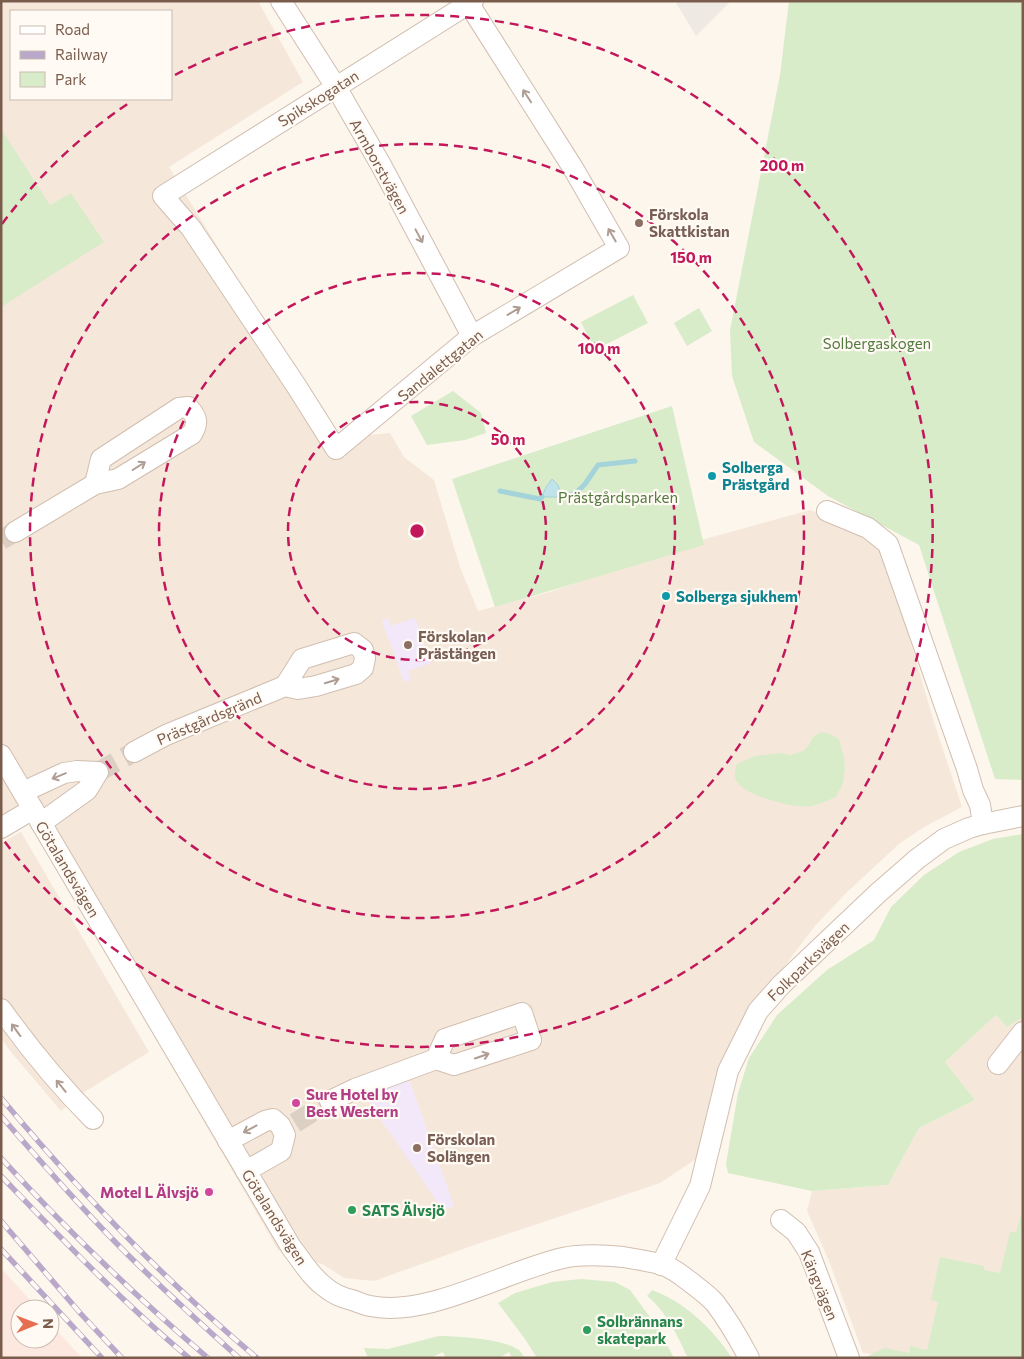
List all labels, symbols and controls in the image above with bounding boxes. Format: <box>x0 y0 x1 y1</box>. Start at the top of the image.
legend <box>10 10 172 100</box>
text: Road <box>55 20 90 38</box>
text: Railway <box>55 45 108 63</box>
street label: Spikskogatan <box>274 66 362 130</box>
text: Park <box>55 70 86 88</box>
one-way arrow <box>522 90 532 104</box>
street label: Armborstvägen <box>346 115 414 217</box>
text: 200 m <box>760 156 804 174</box>
place label: Förskola Skattkistan <box>649 205 730 240</box>
marker: Förskola Skattkistan <box>633 217 645 229</box>
one-way arrow <box>606 228 616 243</box>
one-way arrow <box>414 229 424 244</box>
text: 150 m <box>670 248 712 266</box>
one-way arrow <box>506 305 520 315</box>
street label: Sandalettgatan <box>394 325 486 405</box>
park label: Solbergaskogen <box>823 334 931 352</box>
text: 100 m <box>578 339 620 357</box>
text: 50 m <box>491 430 525 448</box>
place label: Solberga Prästgård <box>722 458 790 493</box>
one-way arrow <box>132 461 146 471</box>
marker: Solberga Prästgård <box>706 470 718 482</box>
park label: Prästgårdsparken <box>558 488 678 506</box>
centre of rings <box>408 522 426 540</box>
place label: Solberga sjukhem <box>676 587 798 605</box>
marker: Solberga sjukhem <box>660 590 672 602</box>
place label: Förskolan Prästängen <box>418 627 496 662</box>
marker: Förskolan Prästängen <box>402 639 414 651</box>
one-way arrow <box>324 675 340 685</box>
street label: Prästgårdsgränd <box>154 688 264 748</box>
one-way arrow <box>52 771 67 781</box>
street label: Götalandsvägen <box>32 818 104 920</box>
street label: Folkparksvägen <box>763 918 853 1004</box>
one-way arrow <box>11 1023 21 1037</box>
one-way arrow <box>474 1051 489 1060</box>
one-way arrow <box>56 1080 67 1093</box>
place label: Sure Hotel by Best Western <box>306 1085 399 1120</box>
marker: Sure Hotel by Best Western <box>290 1097 302 1109</box>
one-way arrow <box>243 1125 258 1134</box>
place label: Förskolan Solängen <box>427 1130 495 1165</box>
marker: Förskolan Solängen <box>411 1142 423 1154</box>
street label: Götalandsvägen <box>238 1166 312 1268</box>
place label: Motel L Älvsjö <box>100 1183 199 1201</box>
marker: Motel L Älvsjö <box>203 1186 215 1198</box>
place label: SATS Älvsjö <box>362 1201 445 1219</box>
marker: SATS Älvsjö <box>346 1204 358 1216</box>
street label: Kängvägen <box>798 1247 842 1323</box>
north arrow <box>10 1299 60 1349</box>
place label: Solbrännans skatepark <box>597 1312 683 1347</box>
text: N <box>40 1318 57 1329</box>
marker: Solbrännans skatepark <box>581 1324 593 1336</box>

